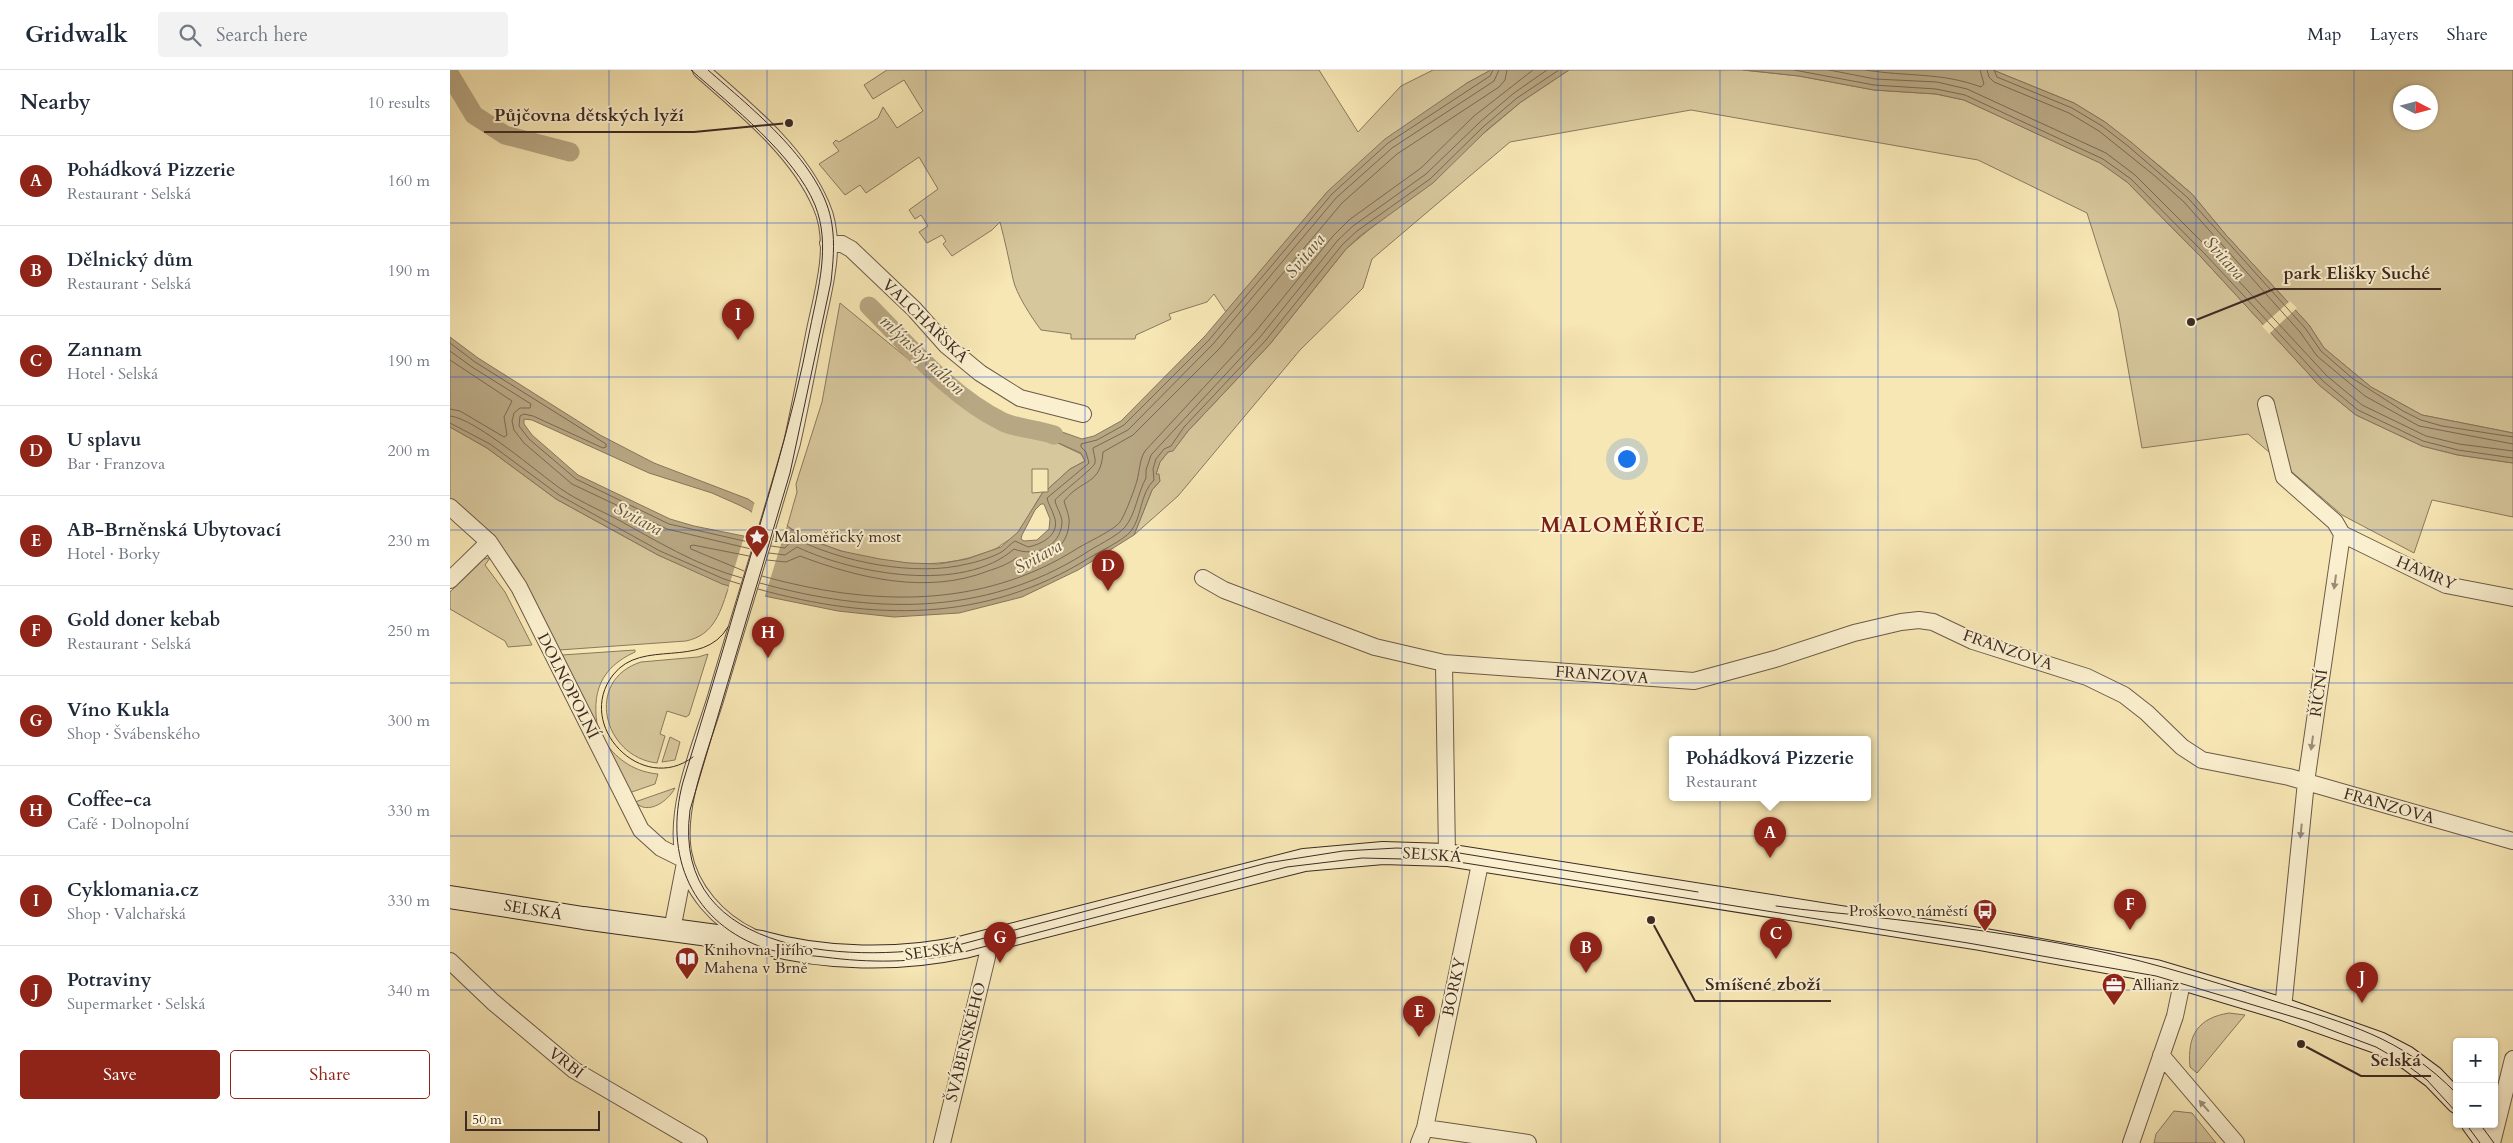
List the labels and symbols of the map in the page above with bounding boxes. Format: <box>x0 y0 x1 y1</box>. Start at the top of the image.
north arrow <box>2393 85 2438 130</box>
callout: Půjčovna dětských lyží <box>484 99 694 132</box>
text: Půjčovna dětských lyží <box>494 103 684 128</box>
water label: Svitava <box>1279 228 1331 284</box>
water label: Svitava <box>2198 231 2250 285</box>
callout: park Elišky Suché <box>2274 256 2441 289</box>
text: park Elišky Suché <box>2284 261 2431 286</box>
street label: VALCHAŘSKÁ <box>877 274 973 368</box>
pin: I <box>722 299 754 340</box>
water label: mlýnský náhon <box>874 309 970 401</box>
your location <box>1614 446 1640 472</box>
water label: Svitava <box>609 496 667 542</box>
district label: MALOMĚŘICE <box>1540 510 1706 540</box>
place icon: Maloměřický most <box>744 524 770 558</box>
place label: Maloměřický most <box>774 526 901 548</box>
water label: Svitava <box>1010 534 1066 580</box>
pin: D <box>1092 550 1124 591</box>
street label: HAMRY <box>2393 551 2459 595</box>
one-way arrow <box>2331 575 2339 591</box>
pin: H <box>752 617 784 658</box>
street label: FRANZOVA <box>1960 624 2056 676</box>
street label: DOLNOPOLNÍ <box>532 629 604 743</box>
street label: FRANZOVA <box>1555 661 1650 689</box>
street label: ŘÍČNÍ <box>2305 668 2333 718</box>
one-way arrow <box>2308 736 2316 752</box>
street label: FRANZOVA <box>2341 783 2438 830</box>
pin: A <box>1754 817 1786 858</box>
one-way arrow <box>2297 823 2305 839</box>
street label: SELSKÁ <box>1402 842 1463 868</box>
pin: F <box>2114 889 2146 930</box>
street label: SELSKÁ <box>502 895 564 926</box>
bus stop icon: Proškovo náměstí <box>1972 898 1998 932</box>
place label: Proškovo náměstí <box>1849 900 1968 922</box>
pin: C <box>1760 918 1792 959</box>
pin: G <box>984 922 1016 963</box>
pin: B <box>1570 932 1602 973</box>
street label: SELSKÁ <box>903 936 965 966</box>
place label: Knihovna Jiřího Mahena v Brně <box>704 939 813 979</box>
library icon: Knihovna Jiřího Mahena v Brně <box>674 946 700 980</box>
street label: BORKY <box>1437 955 1471 1018</box>
pin: J <box>2346 962 2378 1003</box>
callout: Smíšené zboží <box>1695 968 1831 1001</box>
text: Smíšené zboží <box>1705 972 1821 997</box>
office icon: Allianz <box>2101 972 2127 1006</box>
place label: Allianz <box>2132 974 2179 996</box>
street label: ŠVÁBENSKÉHO <box>941 980 991 1104</box>
pin: E <box>1403 996 1435 1037</box>
street label: VRBÍ <box>544 1042 588 1084</box>
callout: Selská <box>2361 1043 2431 1076</box>
text: Selská <box>2371 1048 2421 1073</box>
one-way arrow <box>2199 1100 2210 1112</box>
scale bar <box>465 1108 600 1131</box>

